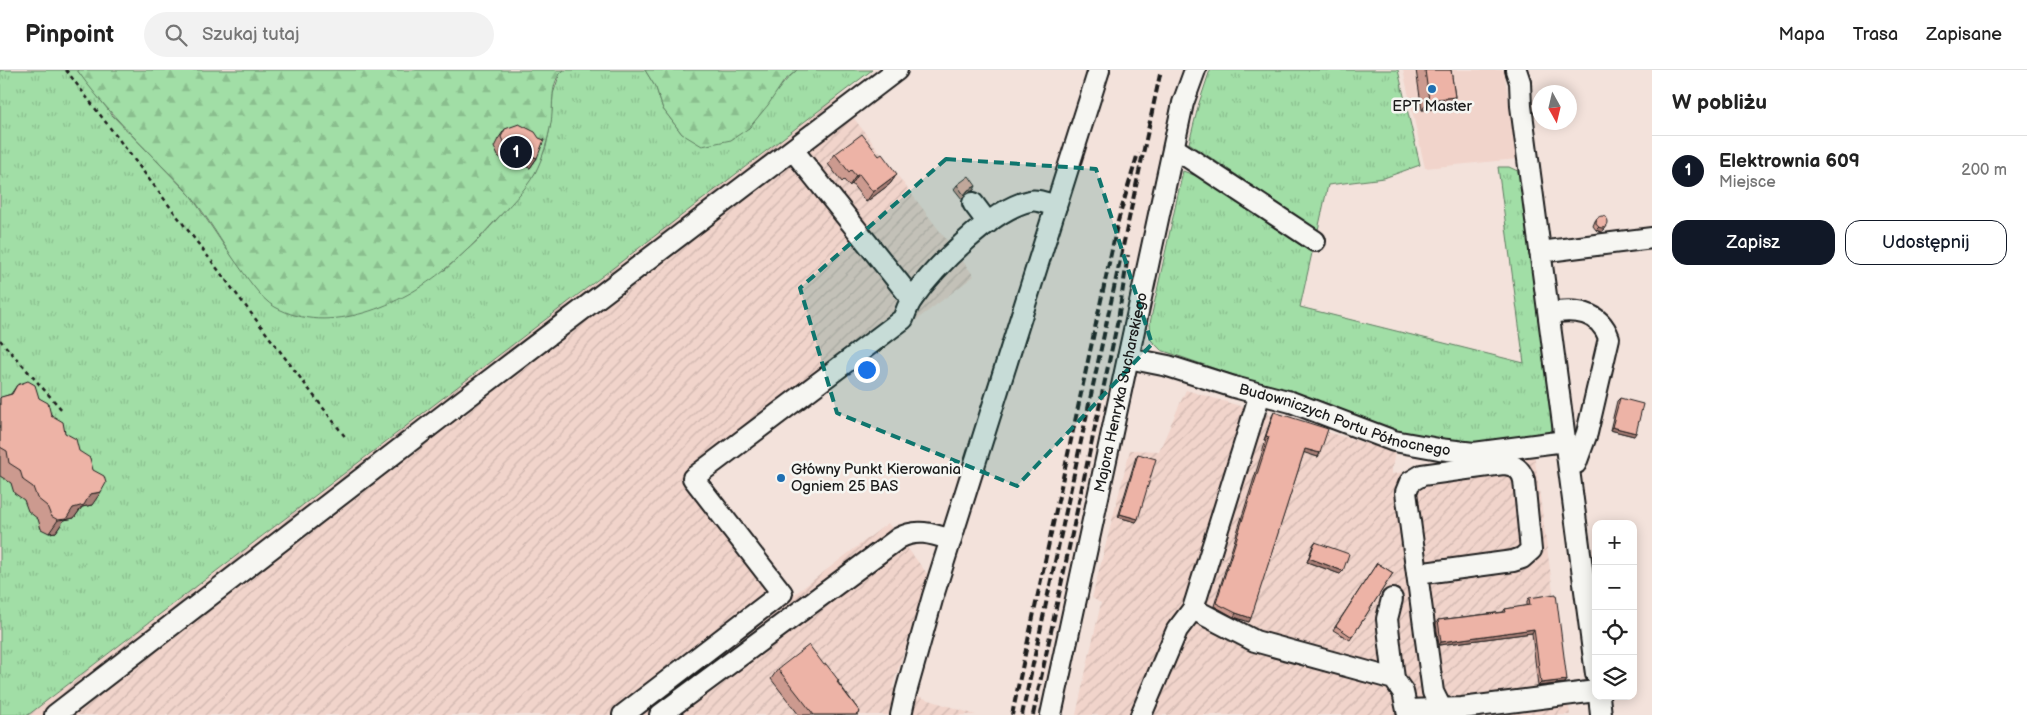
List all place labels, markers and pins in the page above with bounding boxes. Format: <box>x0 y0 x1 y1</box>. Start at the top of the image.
marker: EPT Master <box>1426 83 1438 95</box>
place label: EPT Master <box>1392 97 1472 116</box>
pin: 1 <box>500 133 532 171</box>
place label: Główny Punkt Kierowania Ogniem 25 BAS <box>791 460 961 496</box>
marker: Główny Punkt Kierowania Ogniem 25 BAS <box>775 472 787 484</box>

